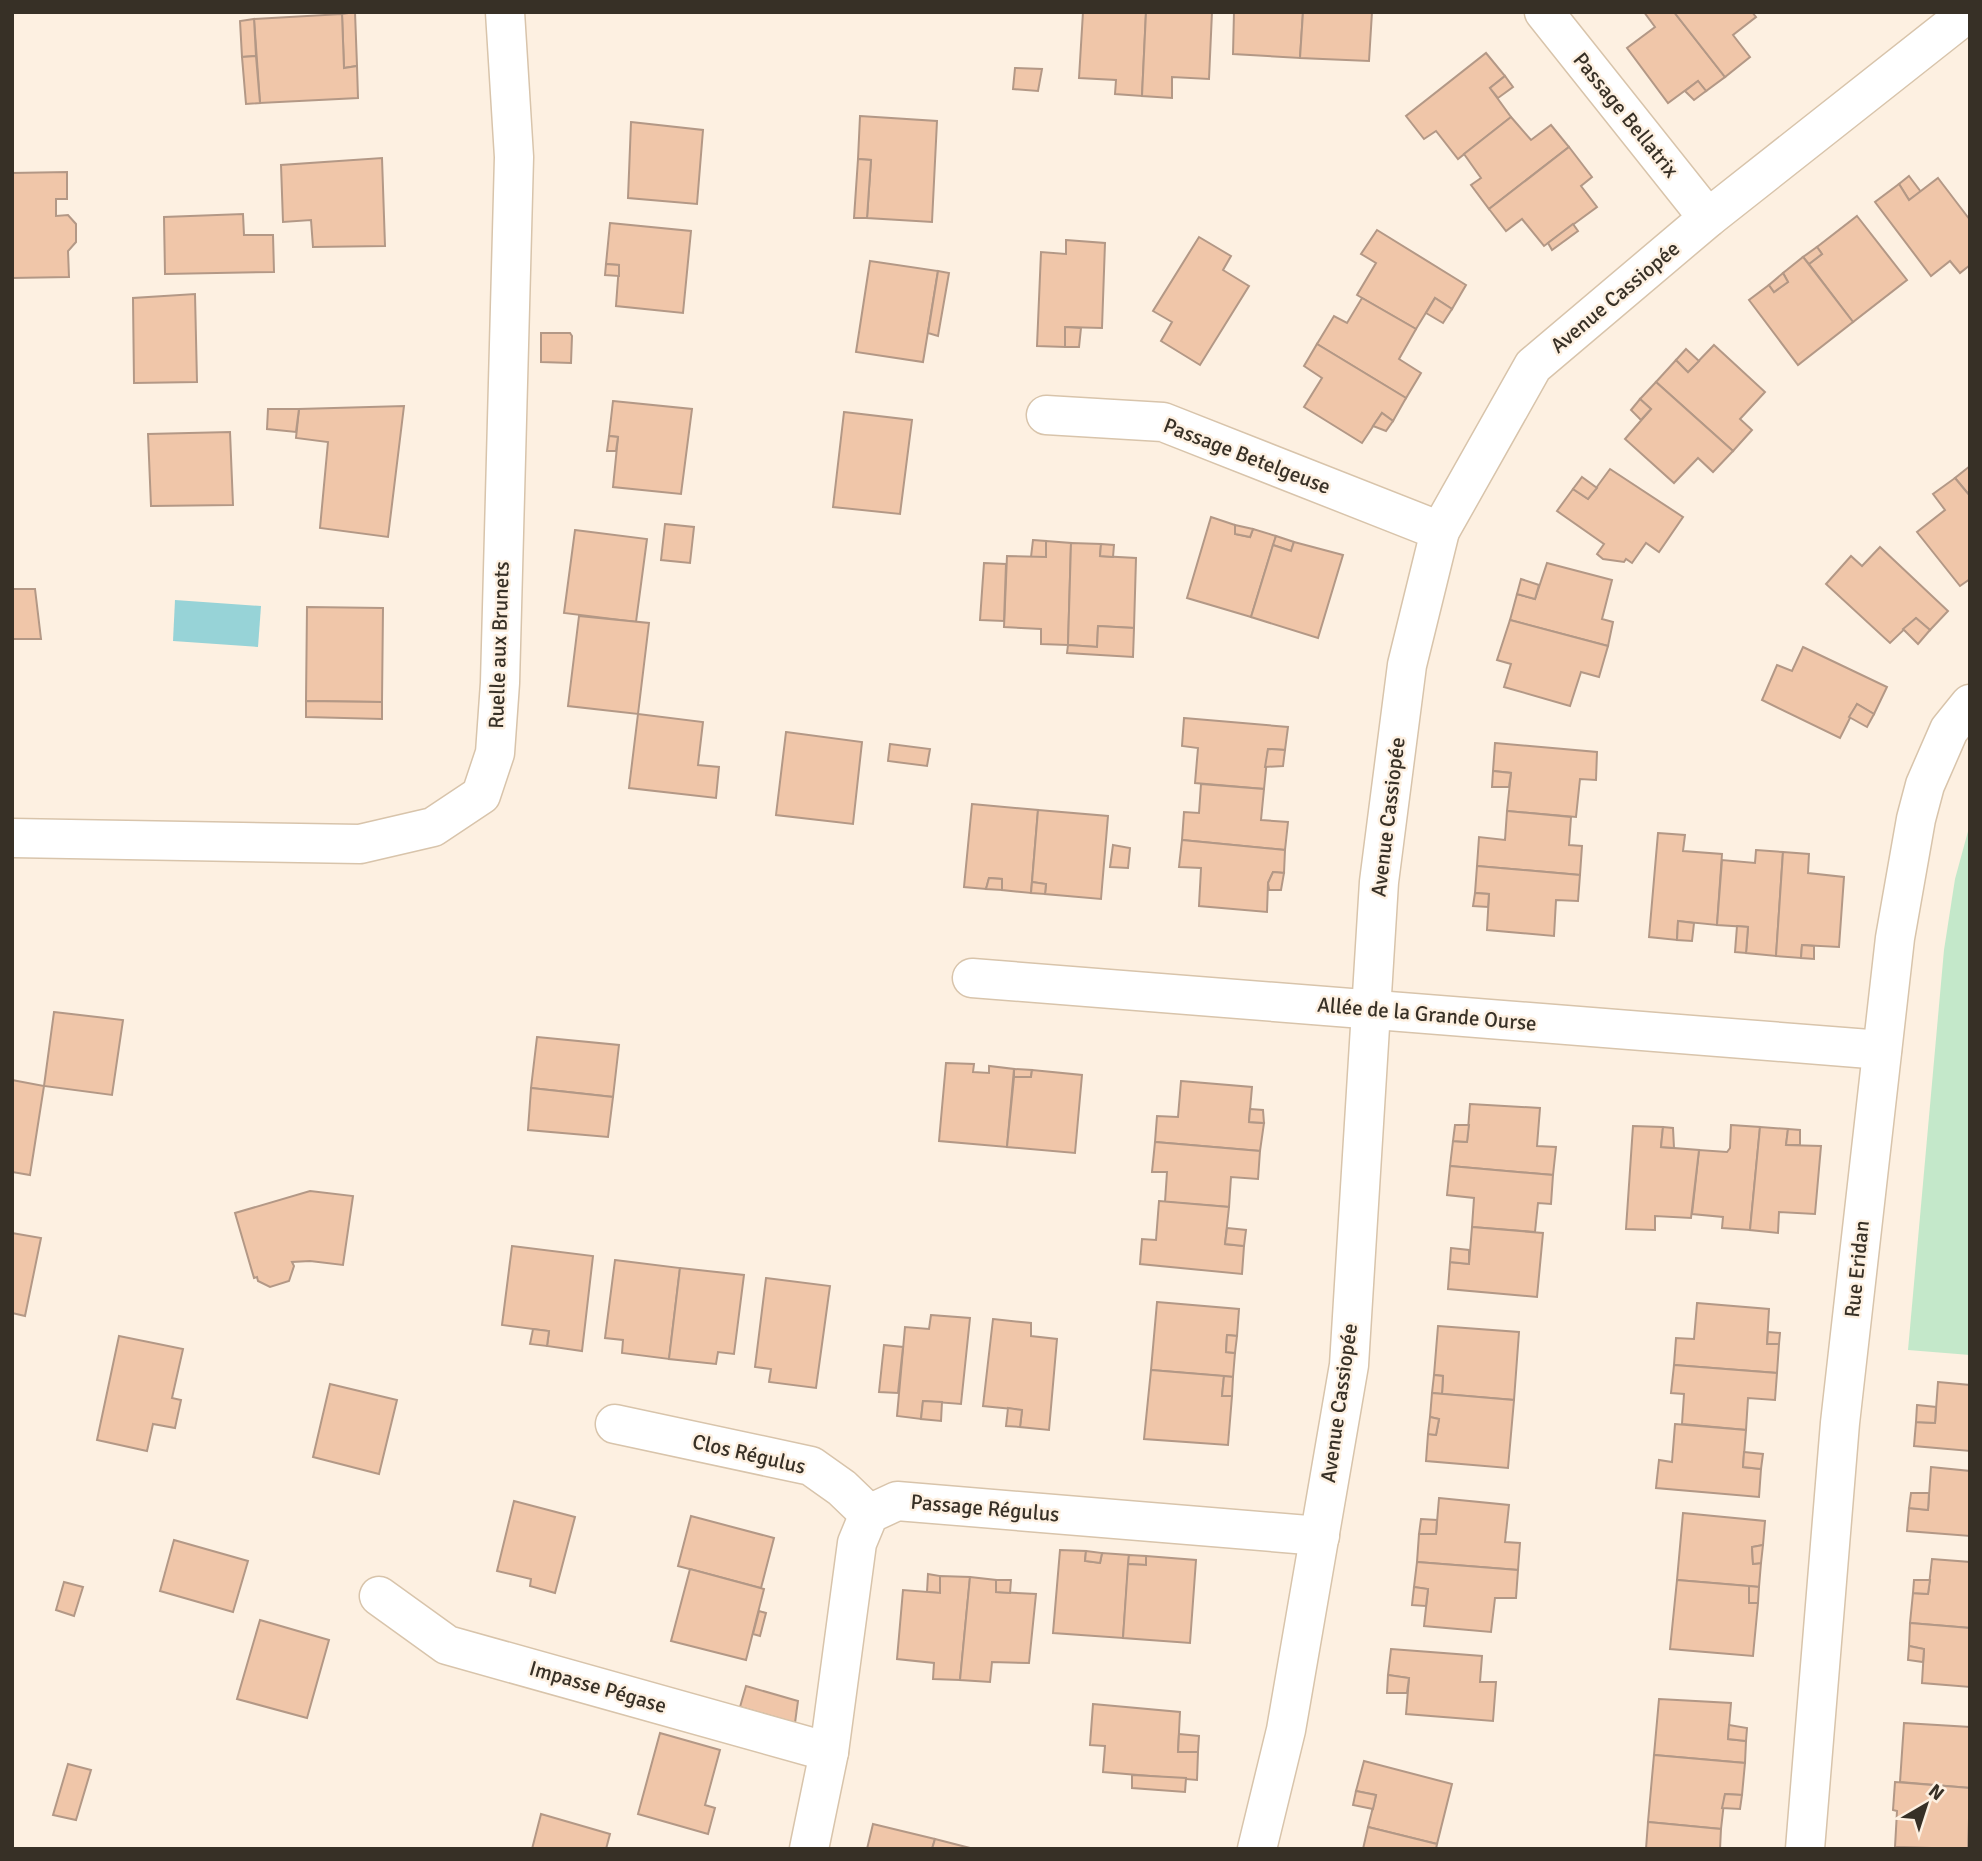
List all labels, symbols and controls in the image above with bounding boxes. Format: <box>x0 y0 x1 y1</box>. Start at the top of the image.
street label: Passage Bellatrix <box>1568 47 1685 183</box>
street label: Avenue Cassiopée <box>1545 235 1685 359</box>
street label: Passage Betelgeuse <box>1160 412 1334 500</box>
street label: Ruelle aux Brunets <box>483 561 515 729</box>
street label: Avenue Cassiopée <box>1365 736 1411 898</box>
street label: Allée de la Grande Ourse <box>1316 991 1538 1037</box>
street label: Rue Eridan <box>1839 1219 1875 1319</box>
street label: Avenue Cassiopée <box>1315 1322 1363 1484</box>
street label: Clos Régulus <box>690 1428 808 1480</box>
street label: Passage Régulus <box>910 1489 1060 1527</box>
street label: Impasse Pégase <box>526 1655 670 1719</box>
north arrow <box>1891 1770 1961 1840</box>
text: N <box>1923 1779 1949 1806</box>

